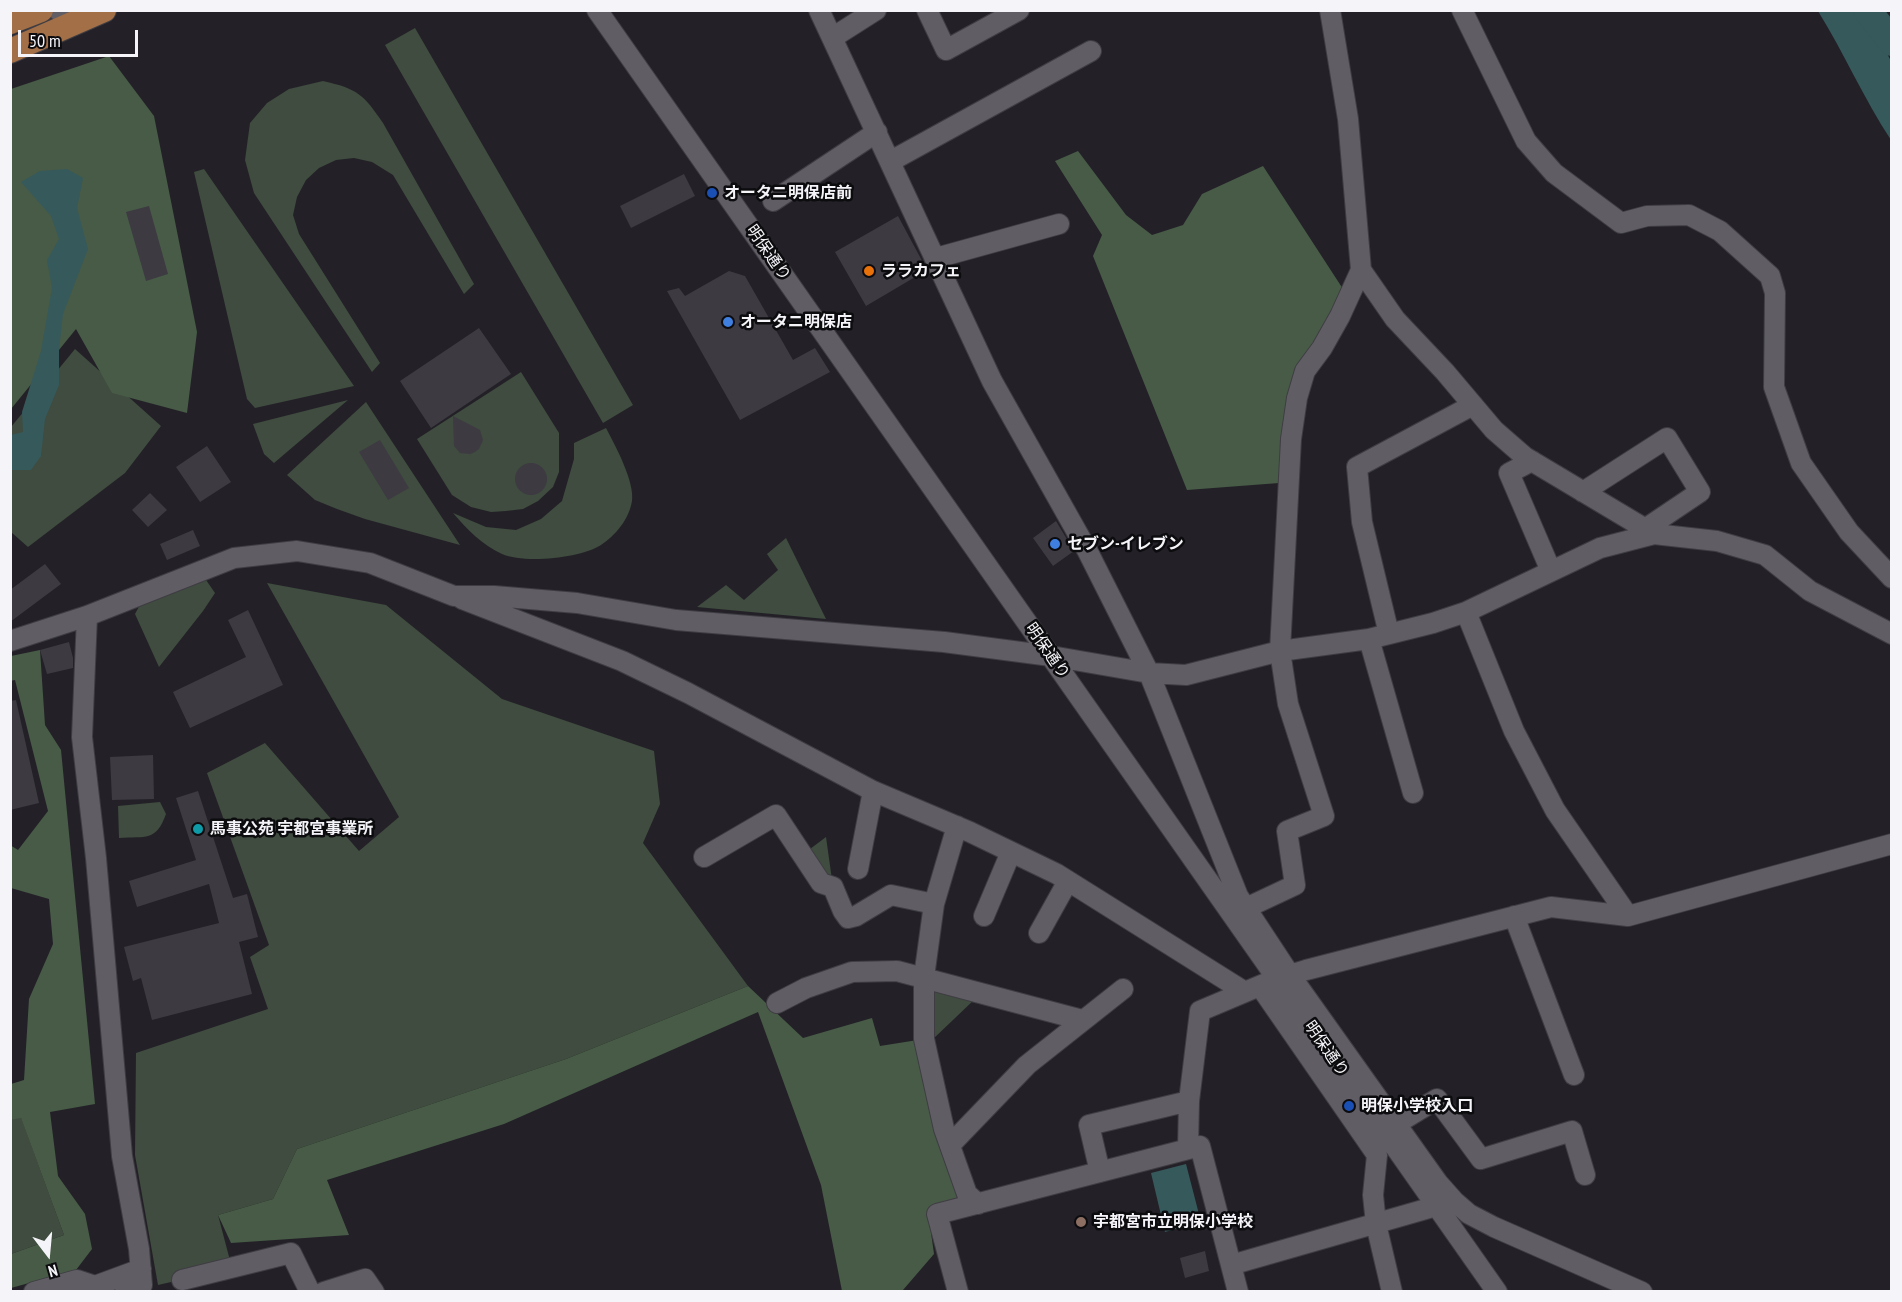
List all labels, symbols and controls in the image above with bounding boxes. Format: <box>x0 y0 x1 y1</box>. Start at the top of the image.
scale bar <box>21 18 141 56</box>
text: 50 m <box>29 29 61 52</box>
place label: オータニ明保店前 <box>724 183 852 203</box>
marker: オータニ明保店前 <box>705 186 719 200</box>
street label: 明保通り <box>742 221 794 285</box>
place label: ララカフェ <box>881 261 961 281</box>
marker: ララカフェ <box>862 264 876 278</box>
place label: オータニ明保店 <box>740 312 852 332</box>
marker: オータニ明保店 <box>721 315 735 329</box>
place label: セブン-イレブン <box>1067 534 1184 554</box>
marker: セブン-イレブン <box>1048 537 1062 551</box>
street label: 明保通り <box>1021 619 1073 683</box>
place label: 馬事公苑 宇都宮事業所 <box>210 819 373 839</box>
marker: 馬事公苑 宇都宮事業所 <box>191 822 205 836</box>
street label: 明保通り <box>1300 1017 1352 1081</box>
place label: 明保小学校入口 <box>1361 1096 1473 1116</box>
marker: 明保小学校入口 <box>1342 1099 1356 1113</box>
place label: 宇都宮市立明保小学校 <box>1093 1212 1253 1232</box>
marker: 宇都宮市立明保小学校 <box>1074 1215 1088 1229</box>
north arrow <box>18 1224 78 1284</box>
text: N <box>46 1260 60 1282</box>

